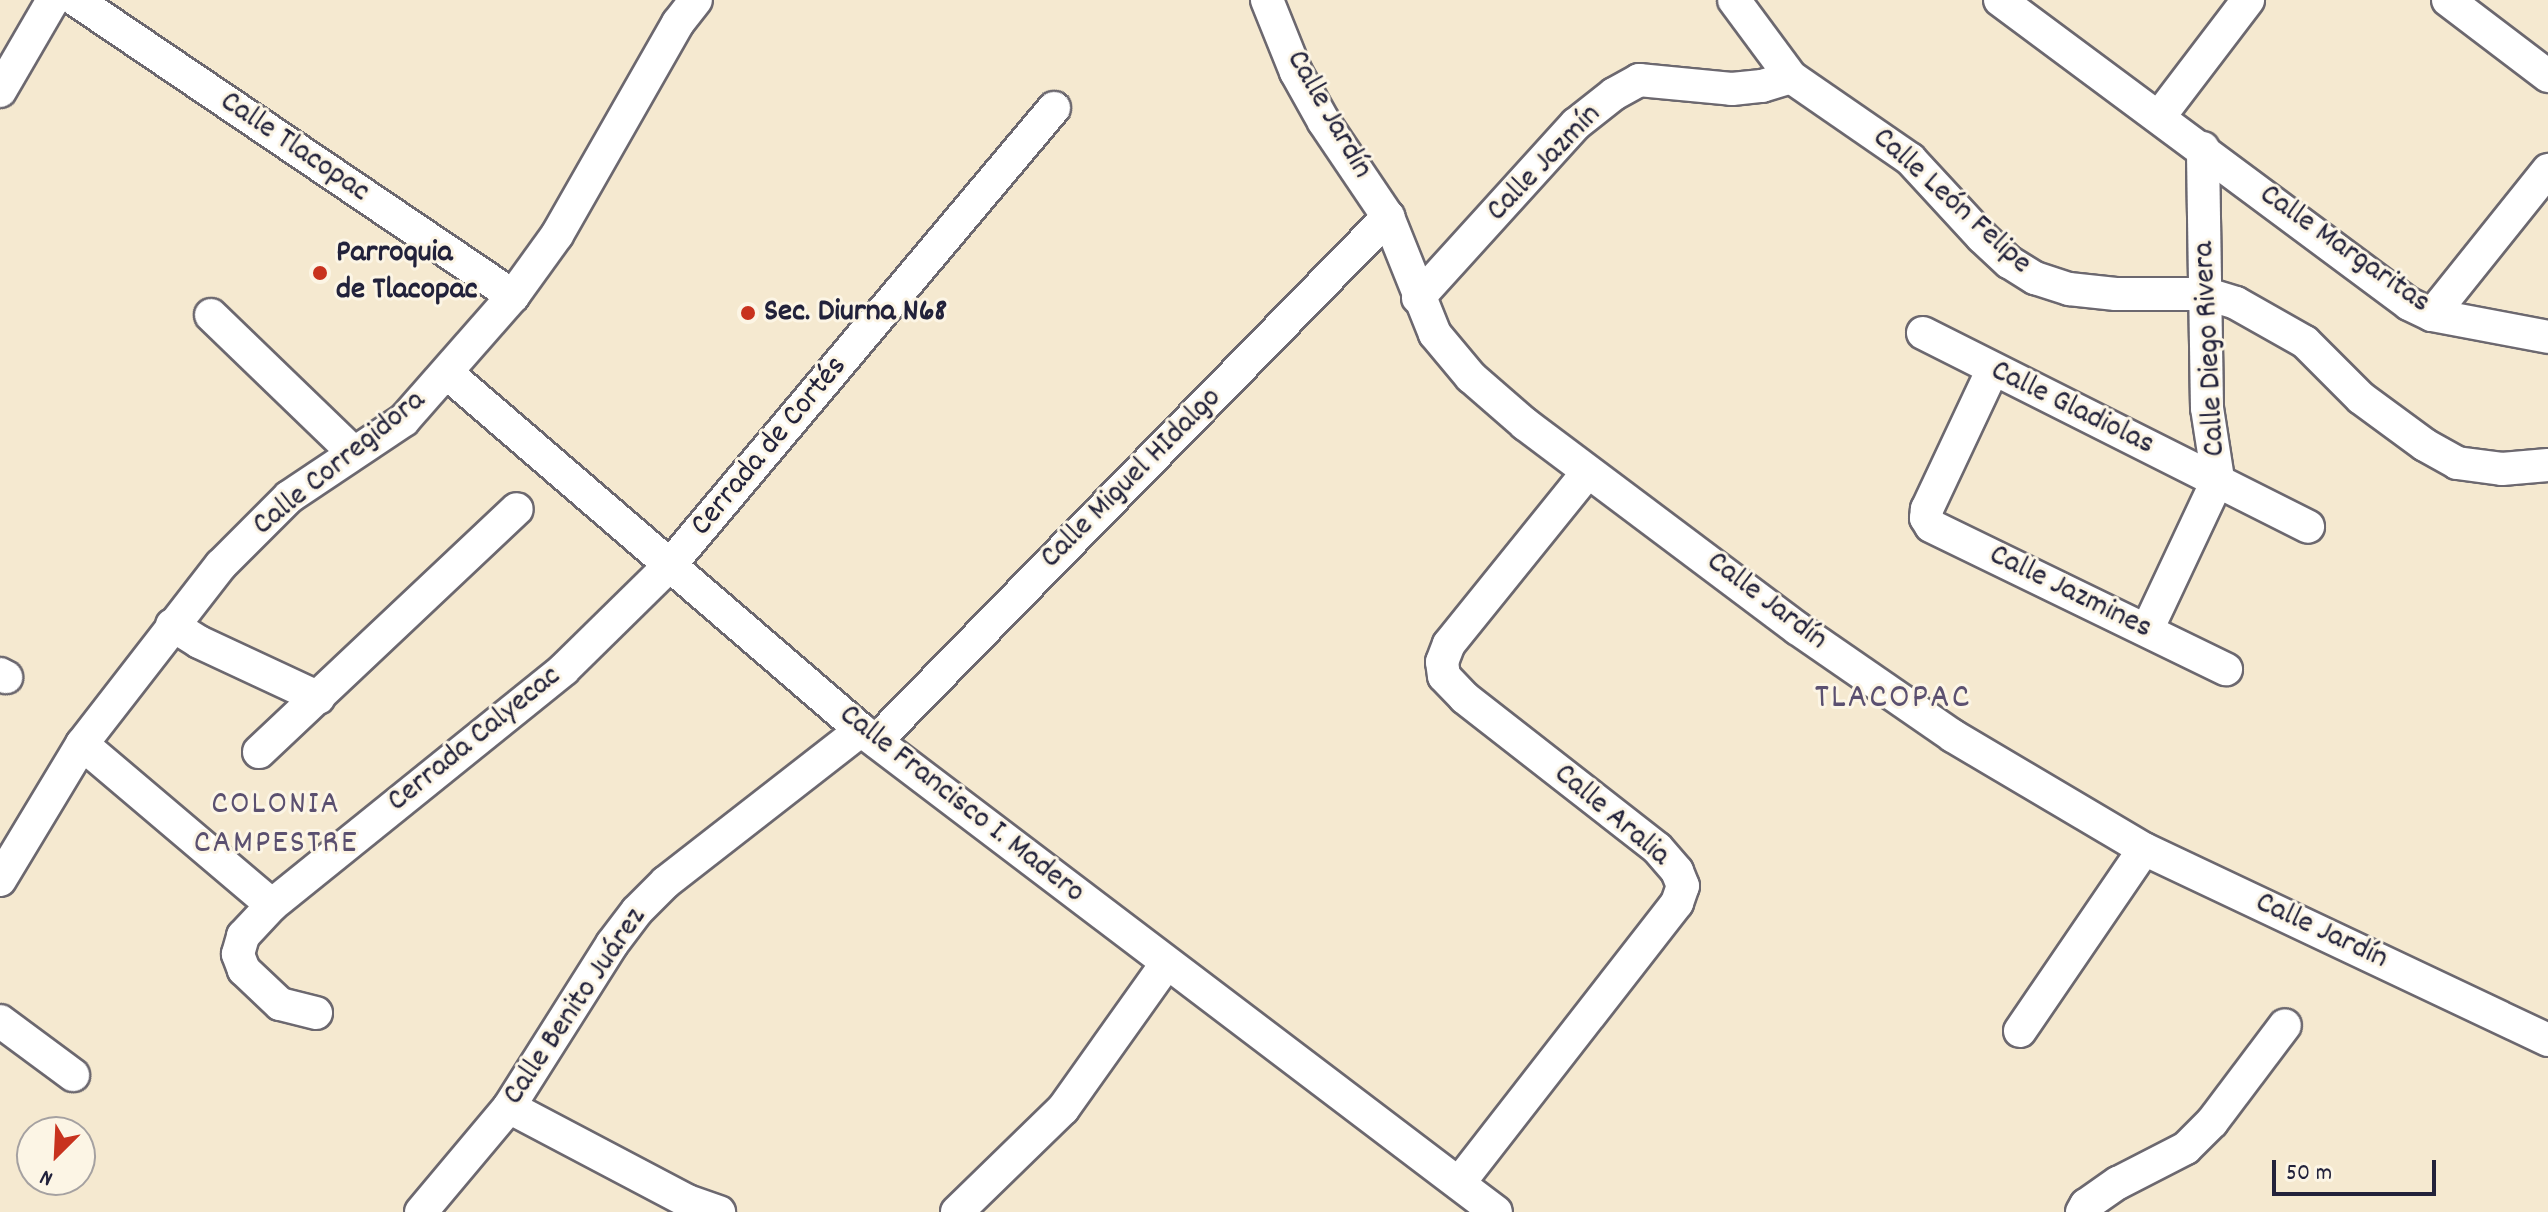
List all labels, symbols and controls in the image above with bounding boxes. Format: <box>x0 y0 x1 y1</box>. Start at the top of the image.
street label: Calle Jardín <box>1276 44 1380 186</box>
street label: Calle Tlacopac <box>212 84 376 212</box>
street label: Calle Jazmín <box>1479 97 1611 231</box>
street label: Calle León Felipe <box>1863 120 2039 284</box>
street label: Calle Margaritas <box>2251 177 2437 323</box>
place label: Parroquia de Tlacopac <box>336 236 478 311</box>
street label: Calle Diego Rivera <box>2186 241 2236 457</box>
marker: Parroquia de Tlacopac <box>311 264 329 282</box>
place label: Sec. Diurna N68 <box>764 294 947 332</box>
marker: Sec. Diurna N68 <box>739 304 757 322</box>
street label: Cerrada de Cortés <box>683 349 857 545</box>
street label: Calle Gladiolas <box>1984 353 2160 465</box>
street label: Calle Miguel HIdalgo <box>1033 380 1231 578</box>
street label: Calle Corregidora <box>246 383 434 545</box>
street label: Calle Jazmines <box>1982 537 2158 649</box>
street label: Calle Jardín <box>1698 544 1834 660</box>
street label: Cerrada Calyecac <box>380 658 570 822</box>
district label: TLACOPAC <box>1814 678 1972 722</box>
street label: Calle Francisco I. Madero <box>830 697 1092 913</box>
street label: Calle Aralia <box>1545 756 1677 876</box>
district label: COLONIA CAMPESTRE <box>194 785 358 864</box>
street label: Calle Jardín <box>2249 885 2393 979</box>
street label: Calle Benito Juárez <box>496 901 656 1113</box>
north arrow <box>16 1116 96 1196</box>
scale bar <box>2276 1144 2440 1194</box>
text: 50 m <box>2286 1157 2332 1191</box>
text: N <box>36 1160 58 1193</box>

